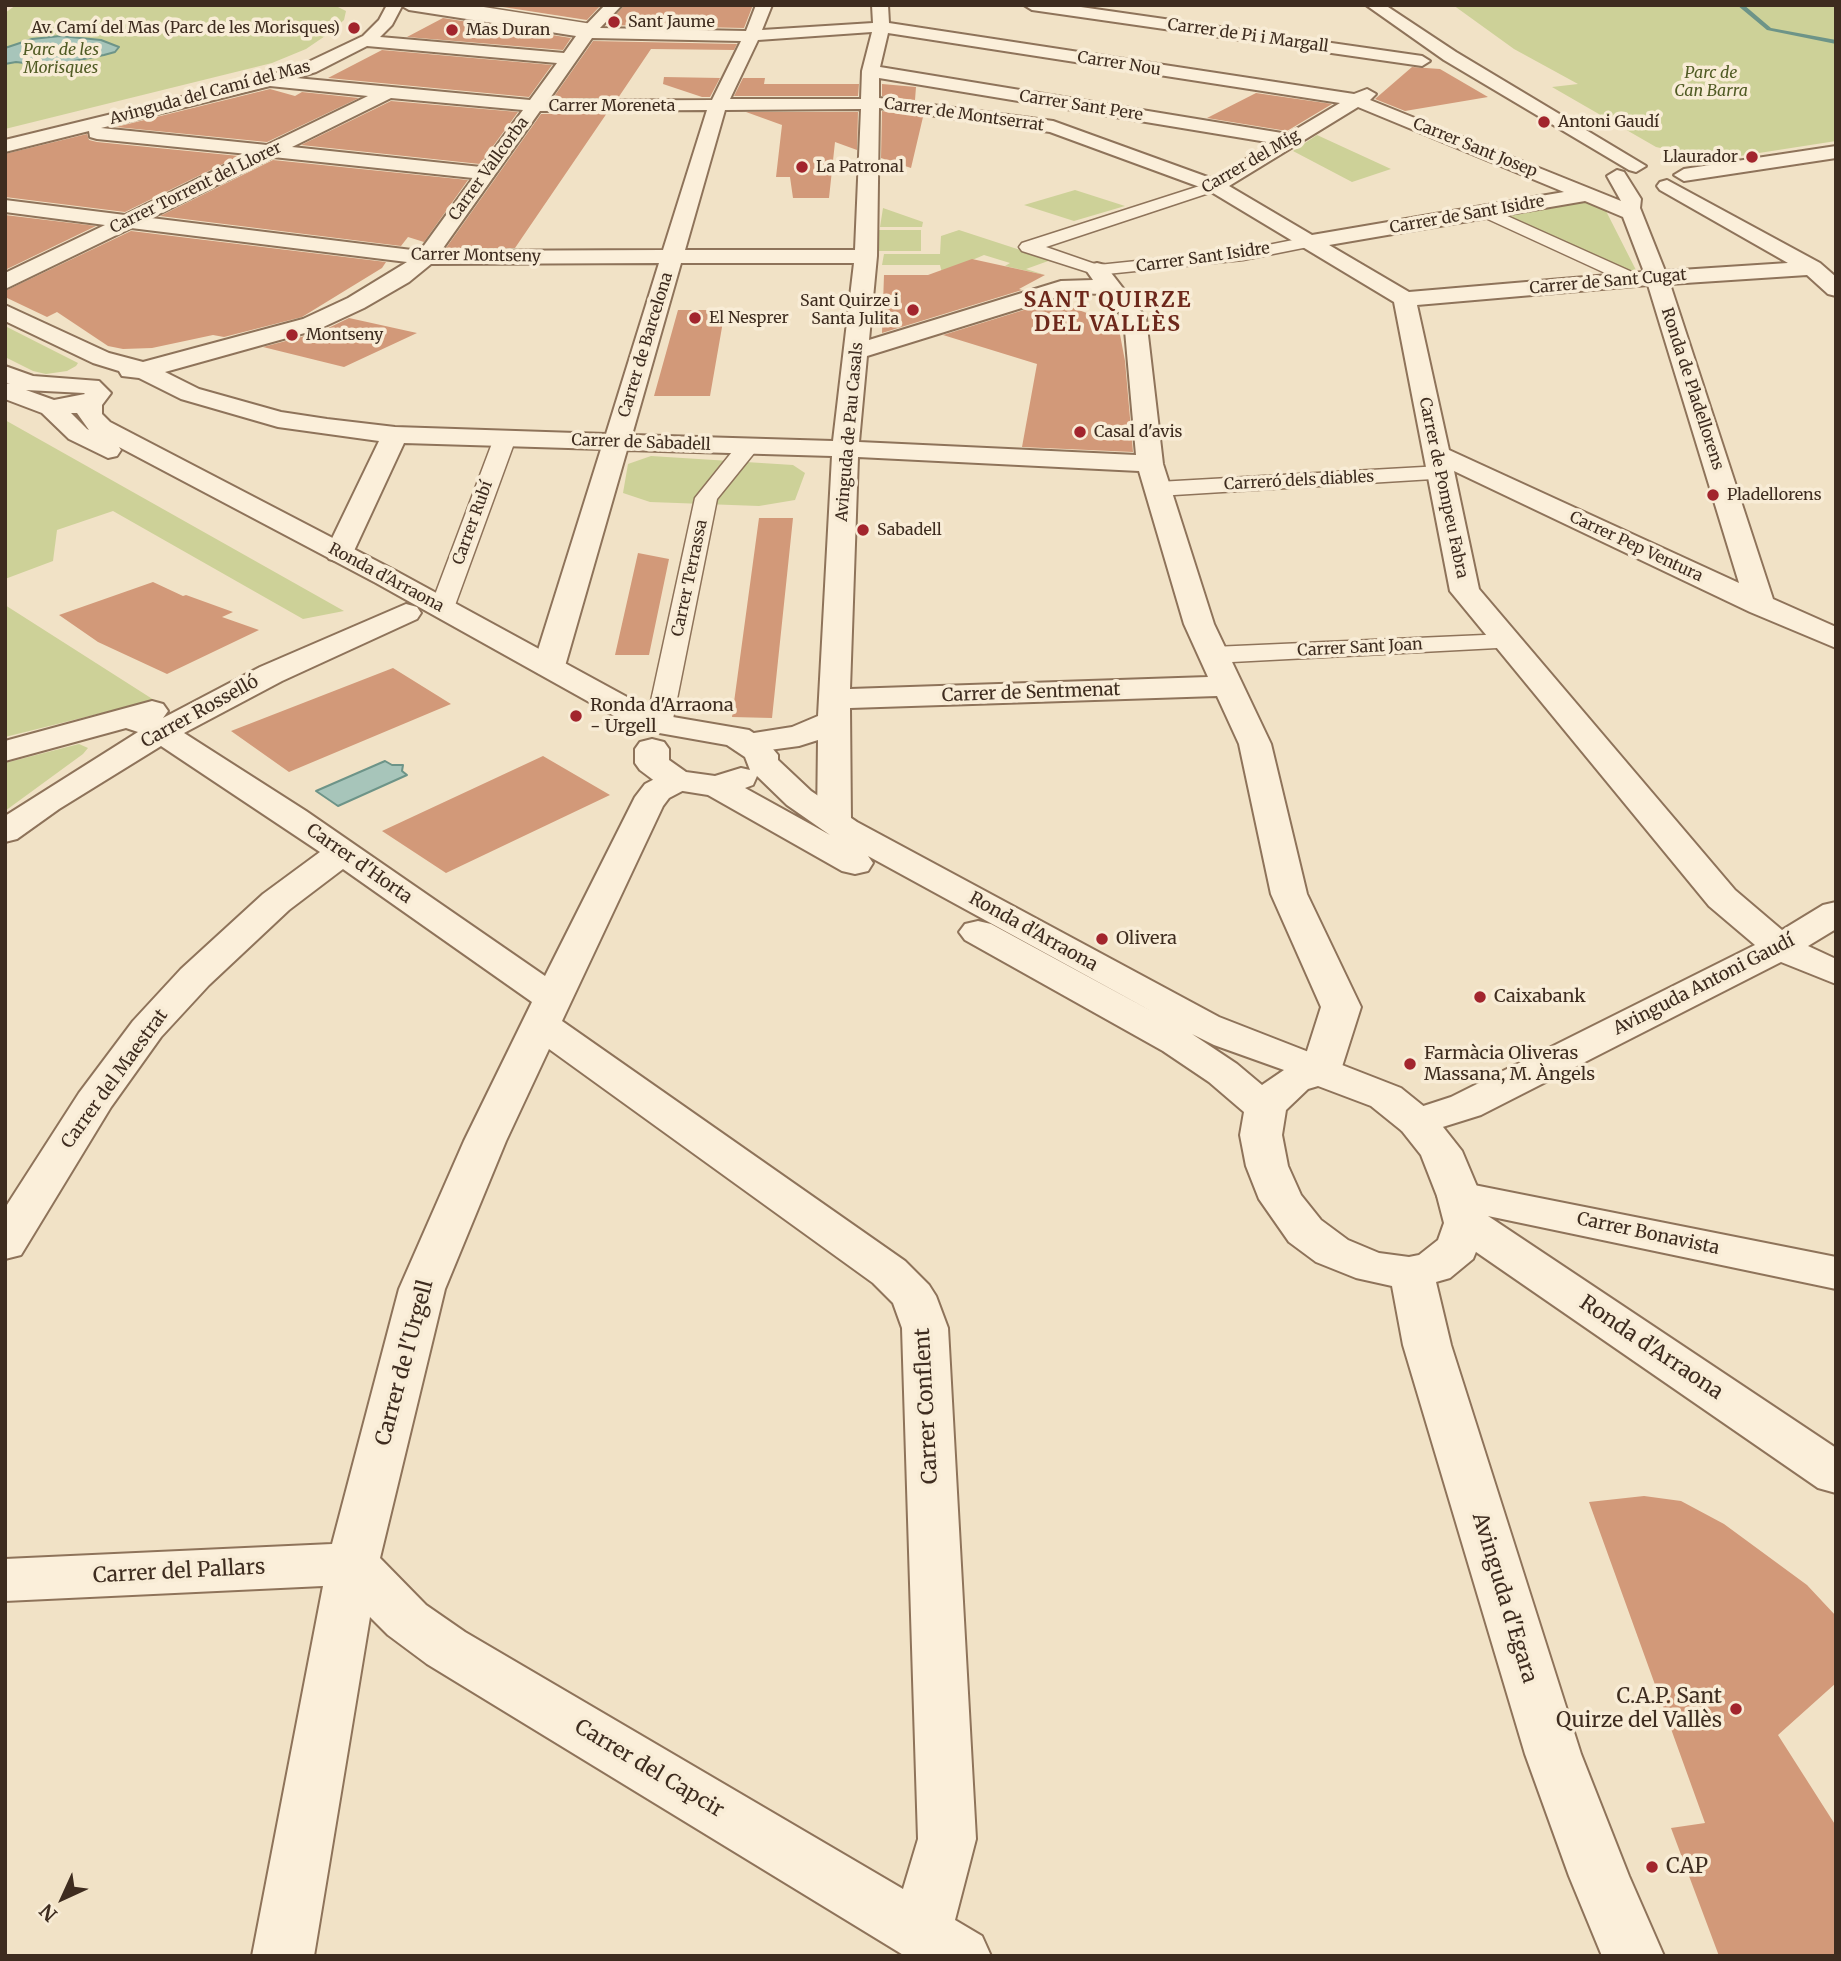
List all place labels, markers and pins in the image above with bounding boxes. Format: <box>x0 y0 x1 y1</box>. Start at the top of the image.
place label: Sant Jaume <box>628 12 715 32</box>
marker: Sant Jaume <box>606 14 622 30</box>
place label: Av. Camí del Mas (Parc de les Morisques) <box>31 18 340 38</box>
marker: Av. Camí del Mas (Parc de les Morisques) <box>346 20 362 36</box>
place label: Mas Duran <box>466 20 550 40</box>
marker: Mas Duran <box>444 22 460 38</box>
place label: Antoni Gaudí <box>1558 112 1659 132</box>
marker: Antoni Gaudí <box>1536 114 1552 130</box>
place label: Llaurador <box>1663 147 1738 167</box>
marker: Llaurador <box>1744 149 1760 165</box>
place label: La Patronal <box>816 157 904 177</box>
marker: La Patronal <box>794 159 810 175</box>
place label: Sant Quirze i Santa Julita <box>800 291 899 329</box>
marker: Sant Quirze i Santa Julita <box>905 302 921 318</box>
place label: El Nesprer <box>709 308 789 328</box>
marker: El Nesprer <box>687 310 703 326</box>
place label: Montseny <box>306 325 383 345</box>
marker: Montseny <box>284 327 300 343</box>
place label: Casal d'avis <box>1094 422 1182 442</box>
marker: Casal d'avis <box>1072 424 1088 440</box>
place label: Pladellorens <box>1727 485 1822 505</box>
marker: Pladellorens <box>1705 487 1721 503</box>
place label: Sabadell <box>877 520 942 540</box>
marker: Sabadell <box>855 522 871 538</box>
place label: Ronda d'Arraona - Urgell <box>590 695 734 738</box>
marker: Ronda d'Arraona - Urgell <box>568 708 584 724</box>
place label: Olivera <box>1116 928 1177 950</box>
marker: Olivera <box>1094 931 1110 947</box>
place label: Caixabank <box>1494 986 1586 1008</box>
marker: Caixabank <box>1472 989 1488 1005</box>
place label: Farmàcia Oliveras Massana, M. Àngels <box>1424 1043 1595 1086</box>
marker: Farmàcia Oliveras Massana, M. Àngels <box>1402 1056 1418 1072</box>
place label: C.A.P. Sant Quirze del Vallès <box>1556 1684 1722 1734</box>
marker: C.A.P. Sant Quirze del Vallès <box>1728 1701 1744 1717</box>
place label: CAP <box>1666 1854 1708 1880</box>
marker: CAP <box>1644 1859 1660 1875</box>

